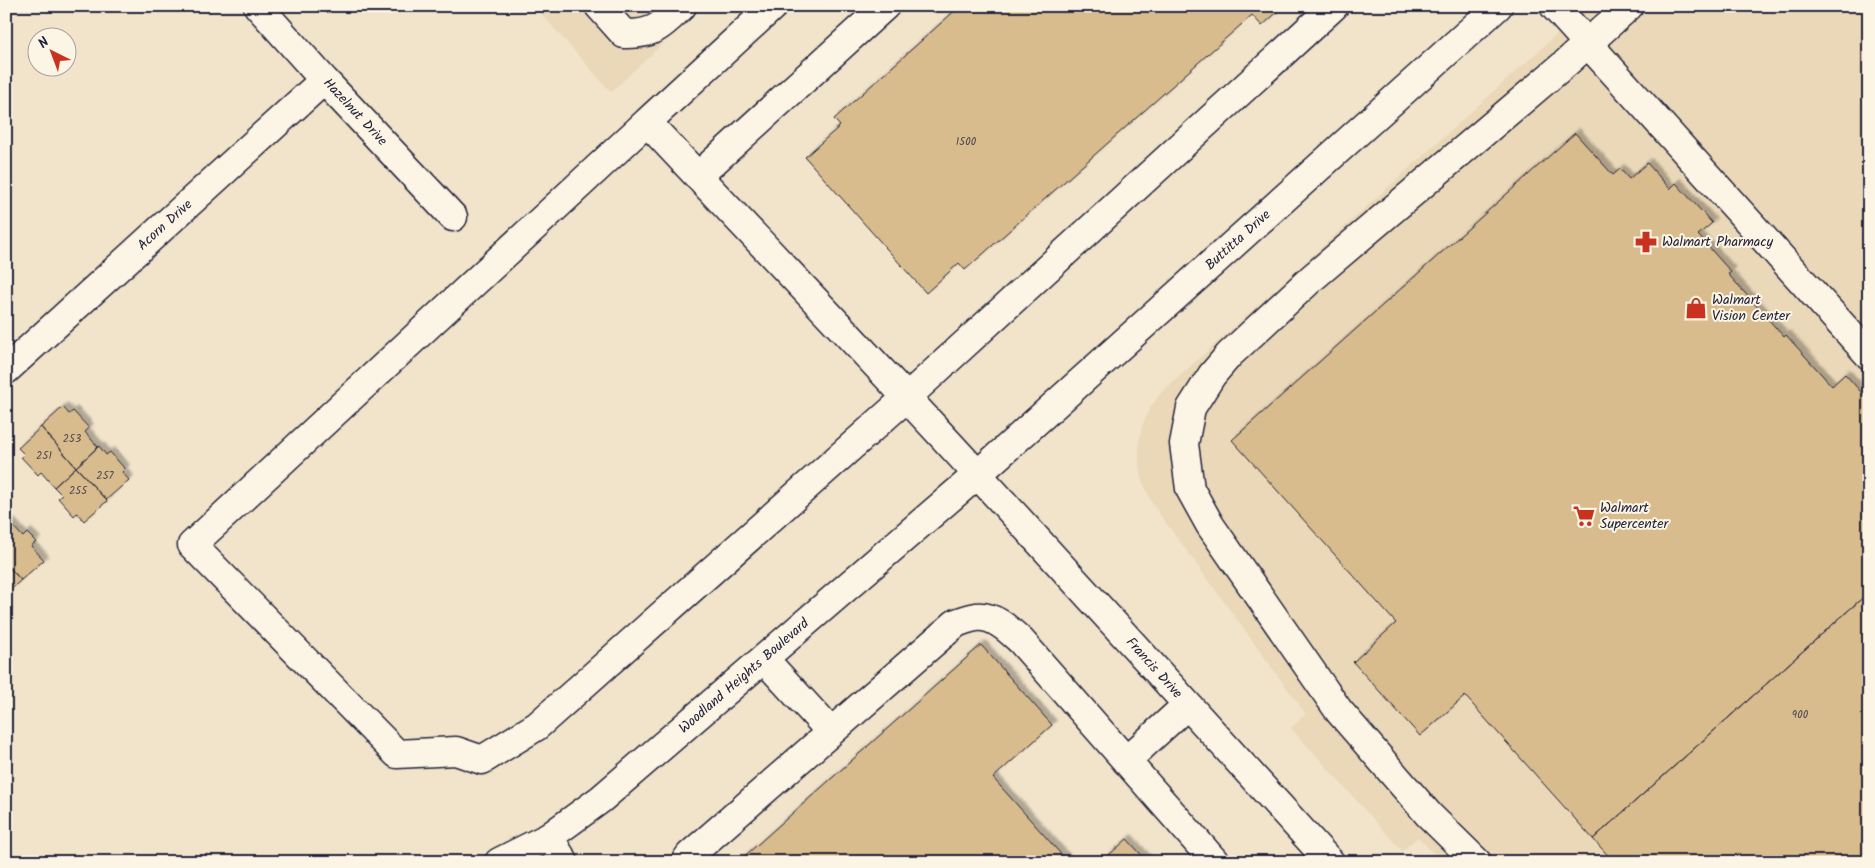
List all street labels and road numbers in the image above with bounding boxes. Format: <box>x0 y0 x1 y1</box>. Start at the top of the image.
street label: Hazelnut Drive <box>318 73 393 152</box>
street label: Acorn Drive <box>132 194 198 256</box>
street label: Buttitta Drive <box>1200 204 1276 276</box>
street label: Woodland Heights Boulevard <box>674 612 815 739</box>
street label: Francis Drive <box>1120 632 1188 704</box>

